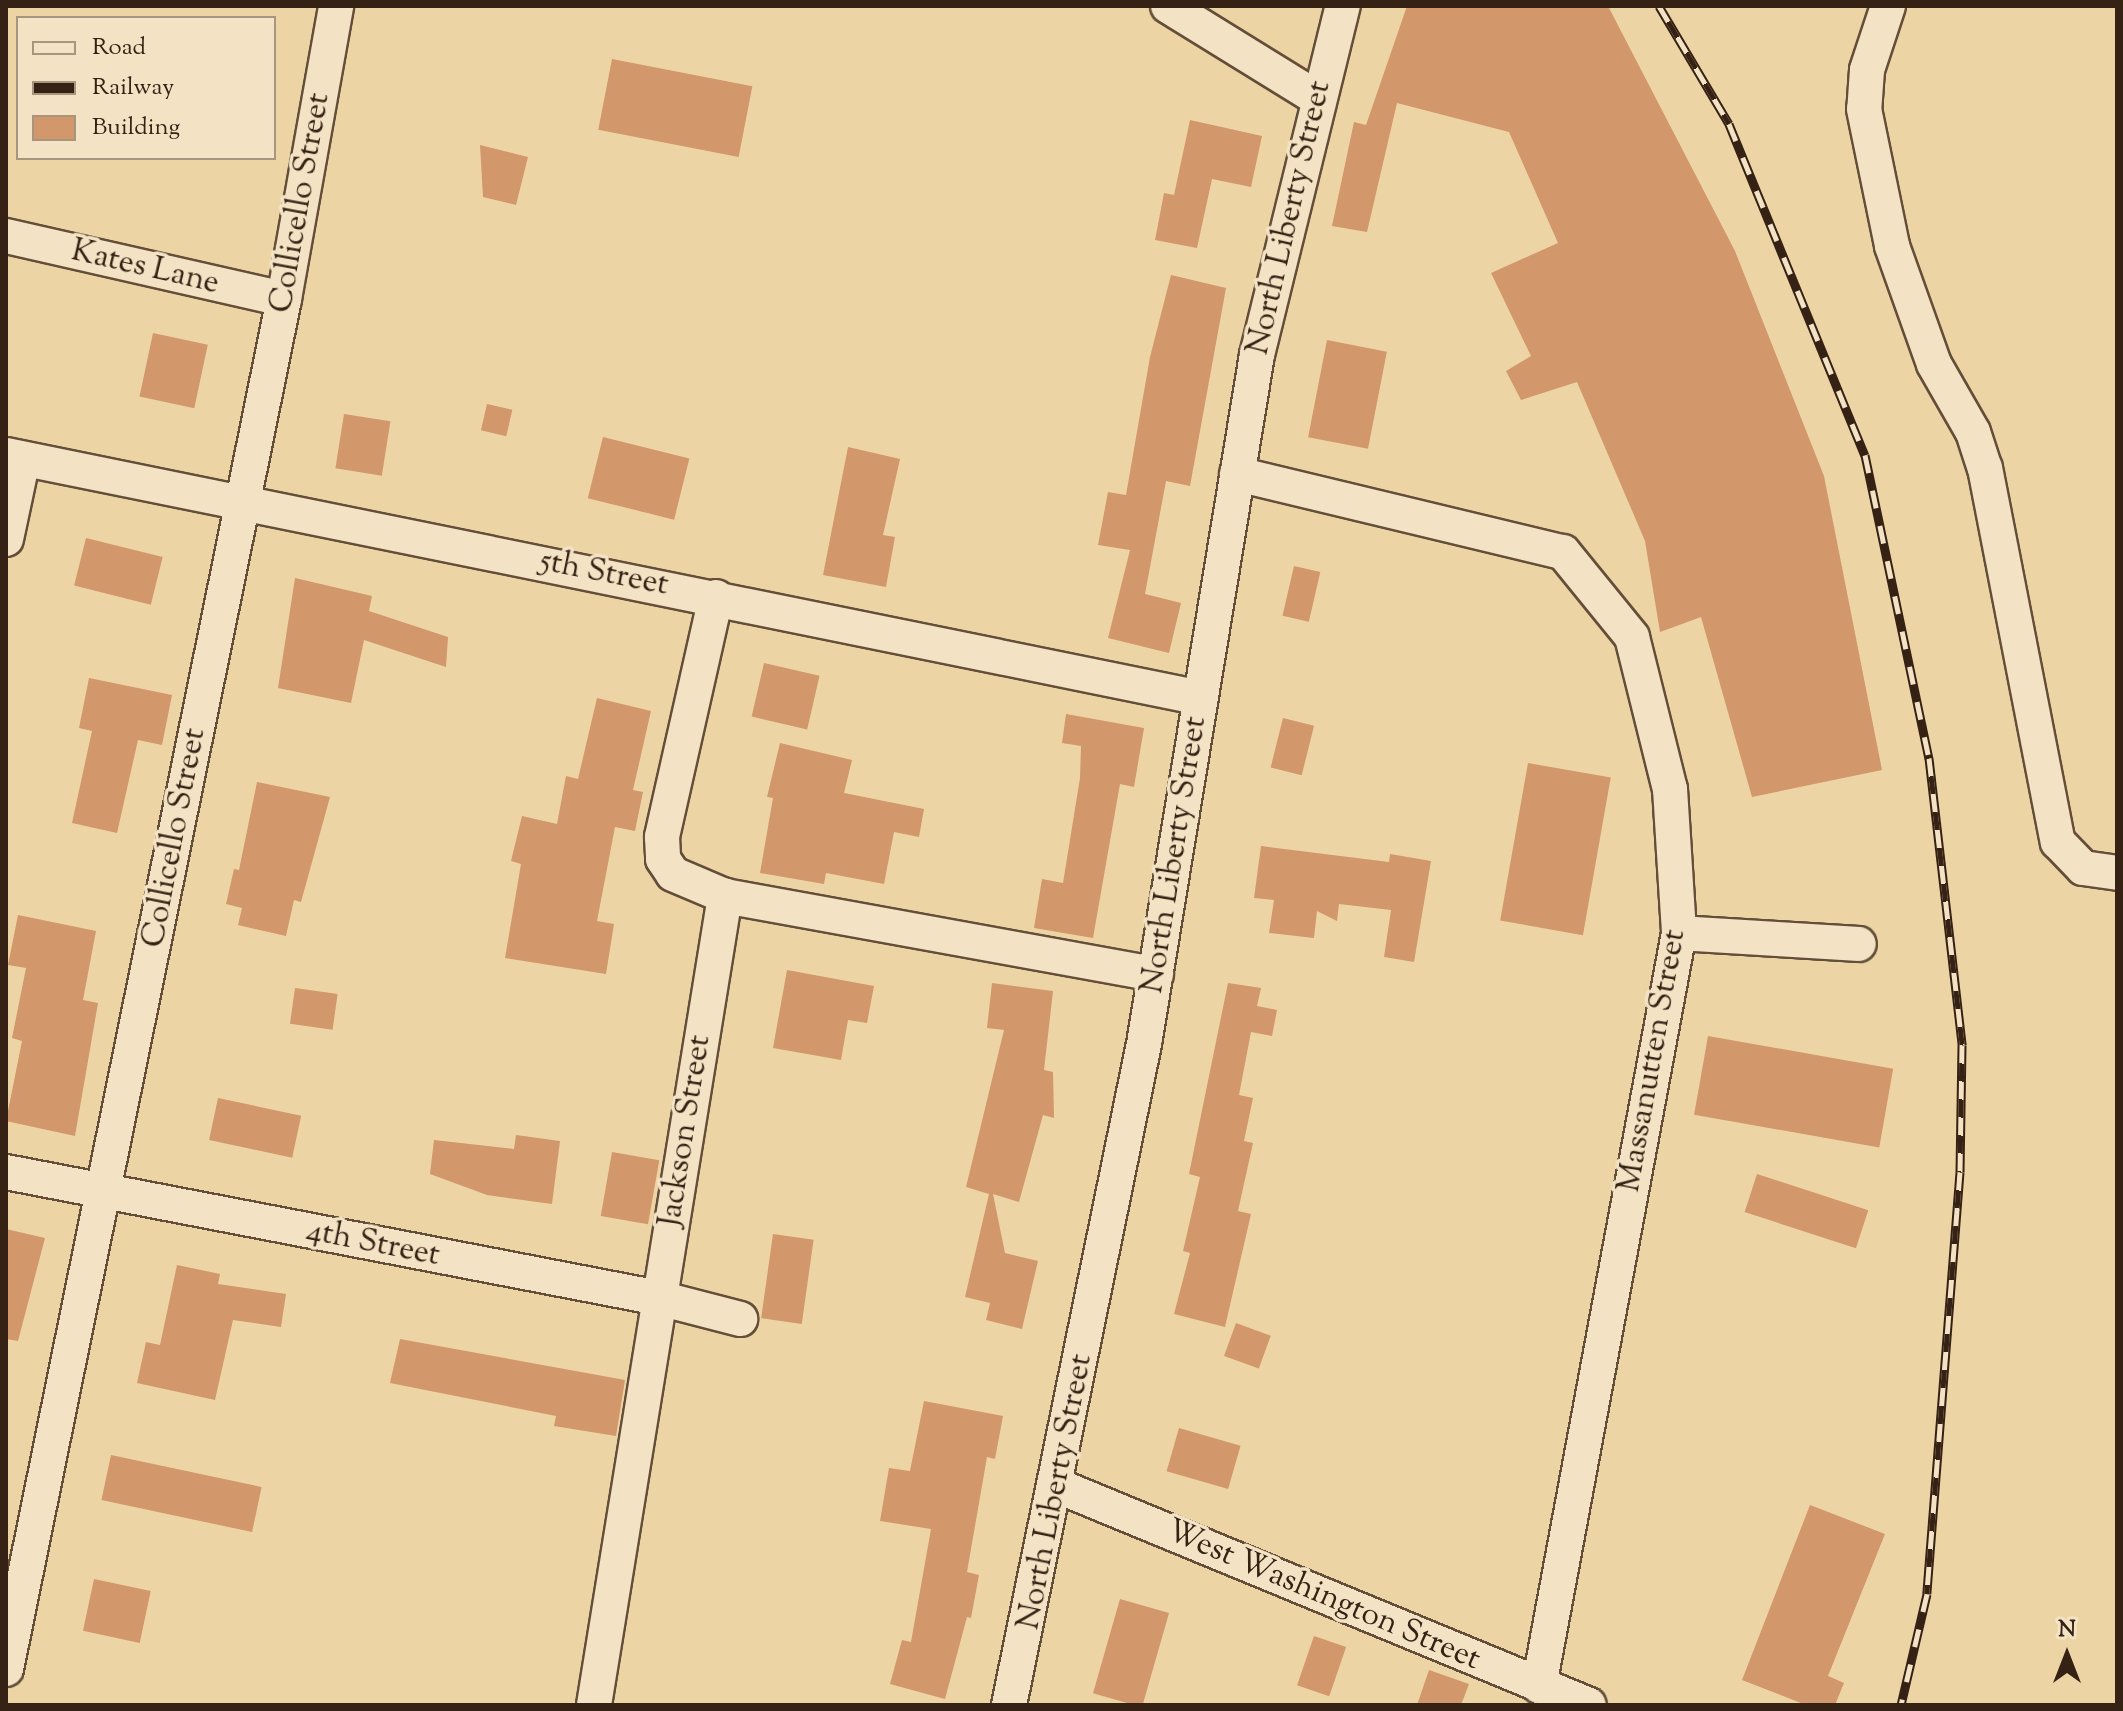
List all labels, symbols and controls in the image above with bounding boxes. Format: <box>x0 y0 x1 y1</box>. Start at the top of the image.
legend <box>16 16 276 160</box>
text: Road <box>92 31 146 65</box>
text: Railway <box>92 71 174 105</box>
street label: North Liberty Street <box>1240 77 1340 359</box>
street label: Collicello Street <box>263 90 339 316</box>
text: Building <box>92 111 180 145</box>
street label: Kates Lane <box>67 232 223 304</box>
street label: 5th Street <box>536 543 672 605</box>
street label: North Liberty Street <box>1134 714 1216 996</box>
street label: Collicello Street <box>135 725 215 951</box>
street label: Massanutten Street <box>1611 927 1695 1195</box>
street label: Jackson Street <box>652 1032 720 1230</box>
street label: 4th Street <box>303 1212 443 1276</box>
street label: North Liberty Street <box>1010 1351 1102 1633</box>
street label: West Washington Street <box>1160 1512 1486 1680</box>
north arrow <box>2027 1615 2107 1695</box>
text: N <box>2058 1615 2076 1647</box>

